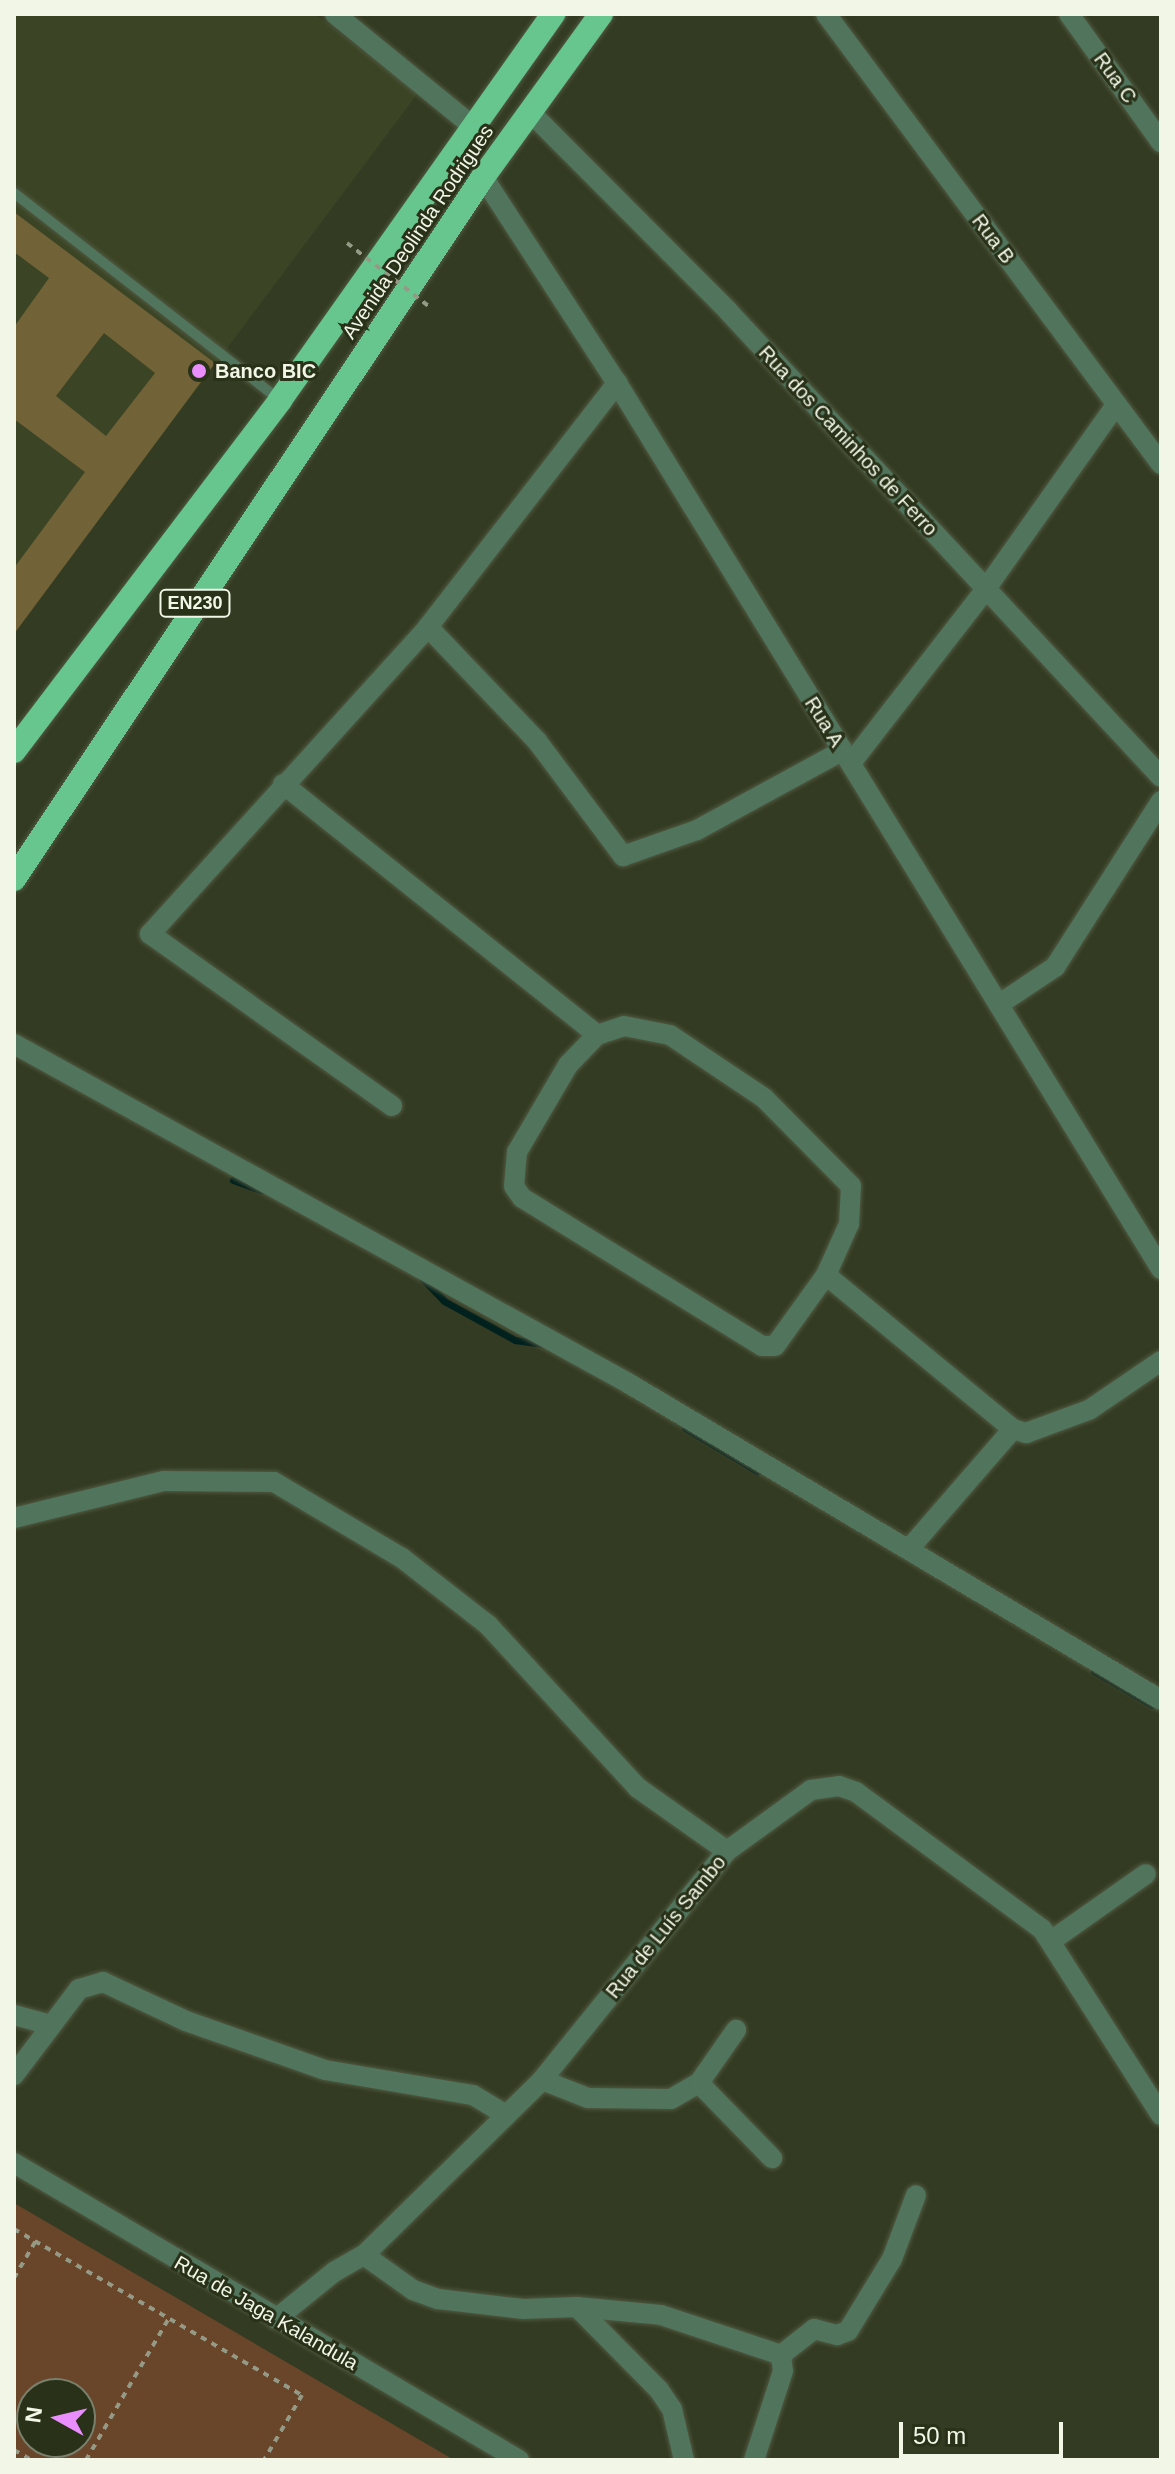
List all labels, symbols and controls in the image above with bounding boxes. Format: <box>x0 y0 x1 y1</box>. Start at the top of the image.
street label: Rua C <box>1089 48 1141 108</box>
street label: Avenida Deolinda Rodrigues <box>337 120 499 344</box>
street label: Rua B <box>967 210 1019 268</box>
street label: Rua dos Caminhos de Ferro <box>754 341 942 541</box>
place label: Banco BIC <box>215 359 316 383</box>
marker: Banco BIC <box>190 362 208 380</box>
road number: EN230 <box>159 589 231 617</box>
street label: Rua A <box>799 692 849 752</box>
street label: Rua de Luís Sambo <box>601 1851 731 2003</box>
street label: Rua de Jaga Kalandula <box>170 2251 362 2375</box>
north arrow <box>16 2378 96 2458</box>
text: N <box>20 2405 47 2424</box>
scale bar <box>903 2406 1067 2456</box>
text: 50 m <box>913 2422 966 2449</box>

